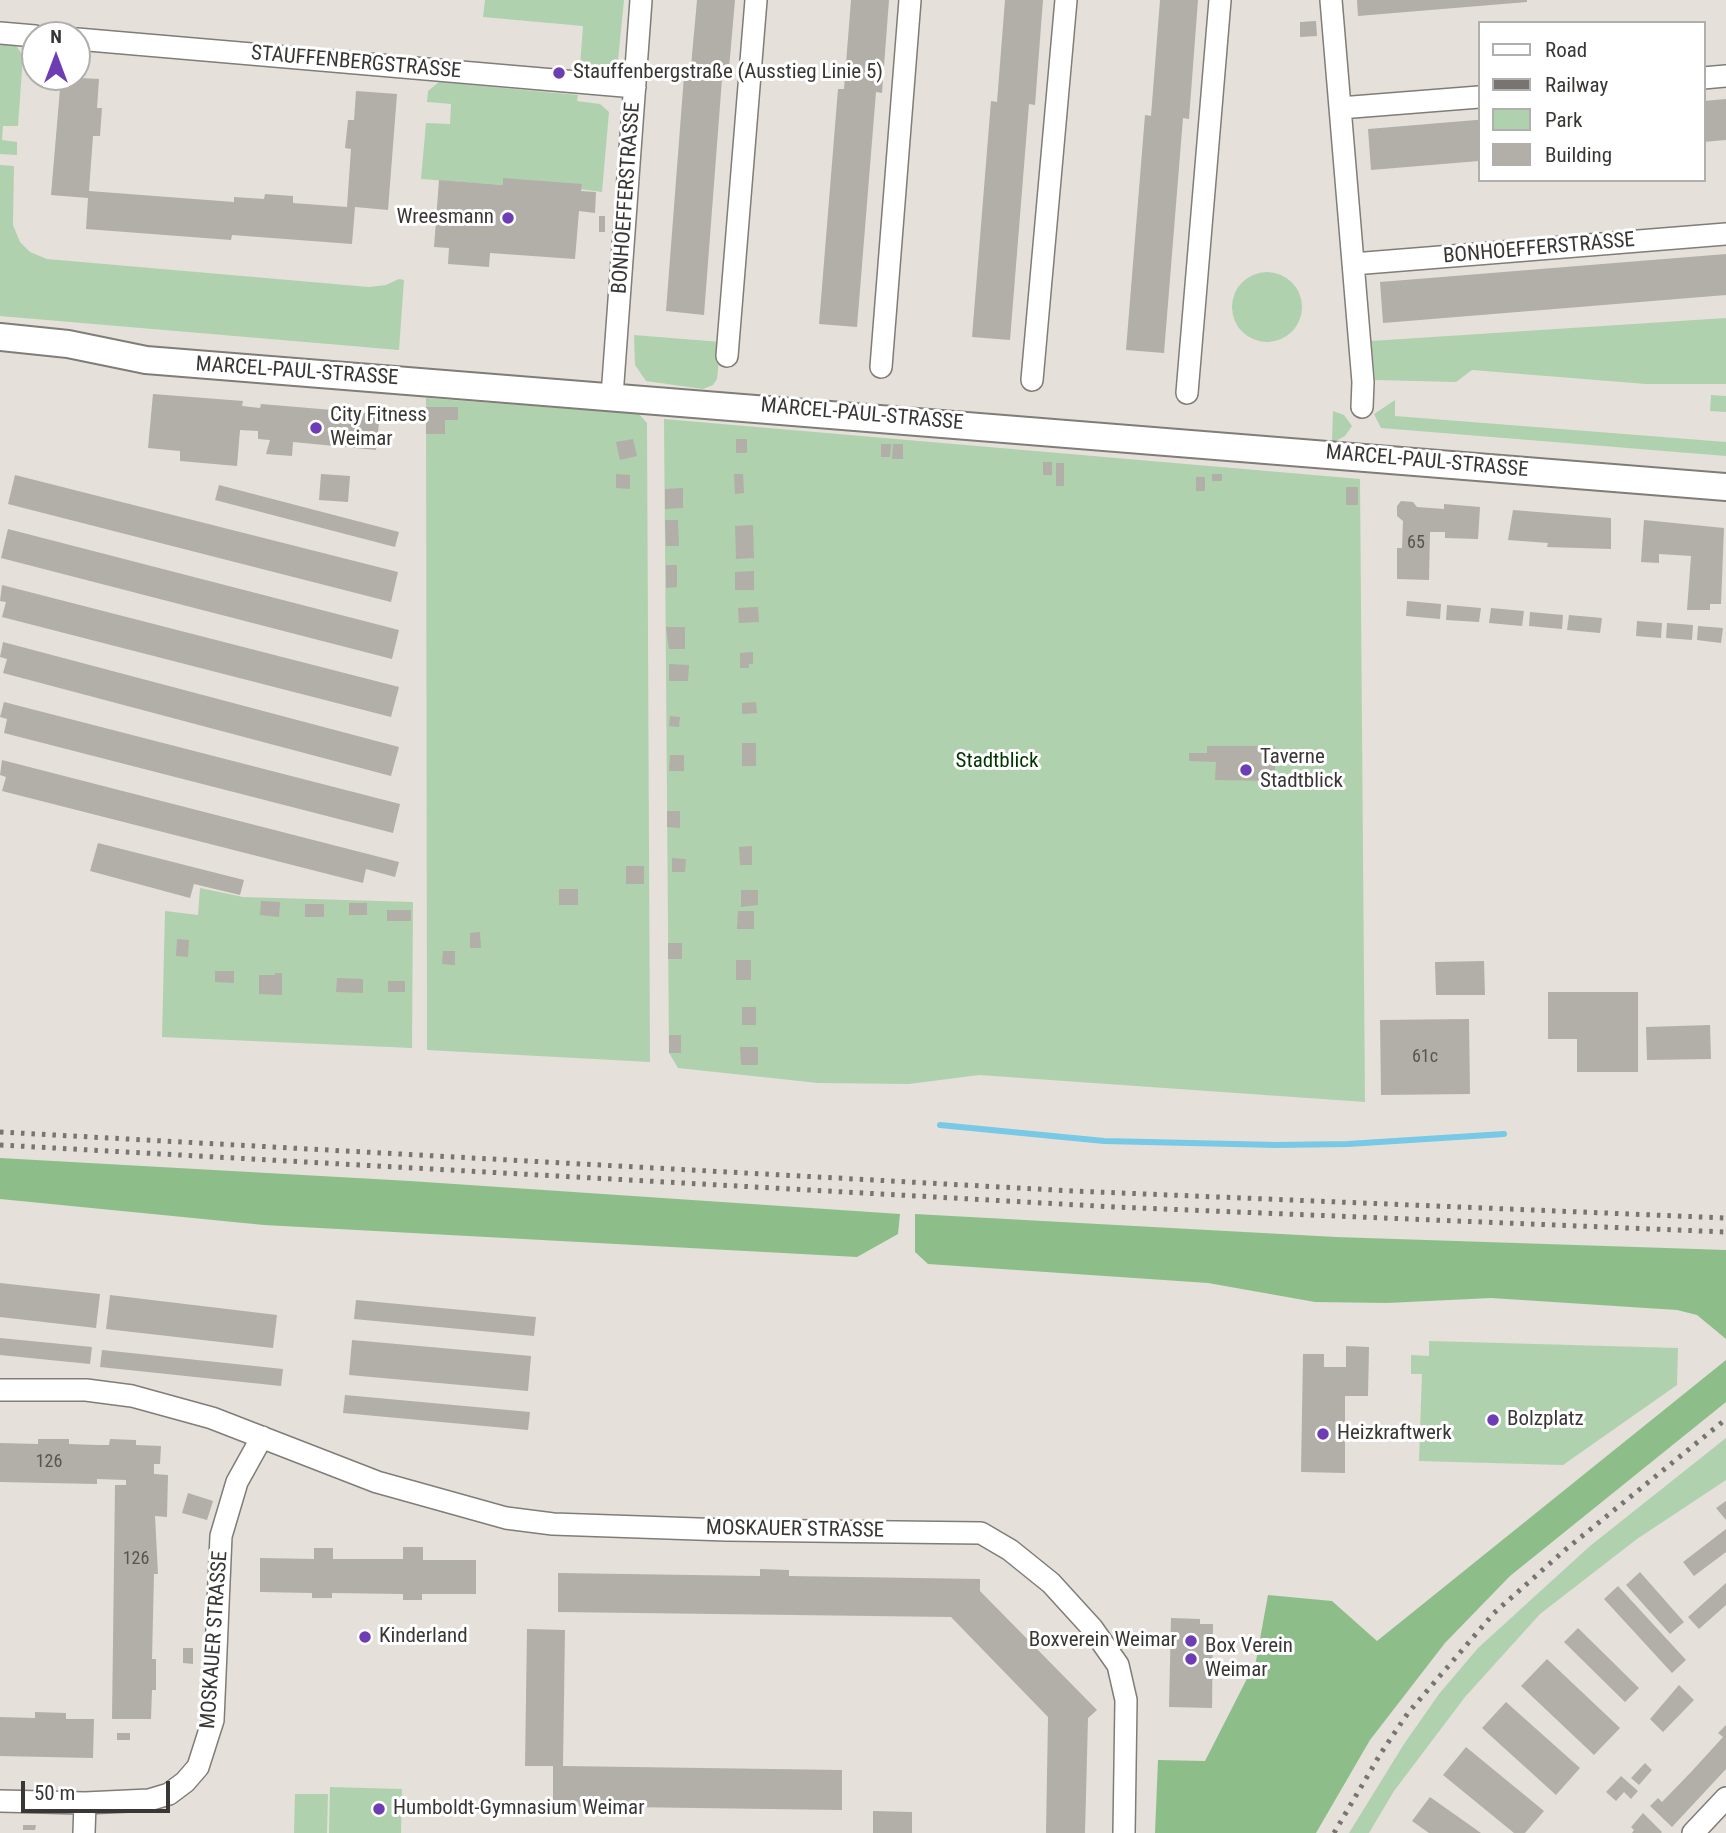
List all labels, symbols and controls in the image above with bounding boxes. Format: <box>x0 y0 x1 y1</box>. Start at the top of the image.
north arrow <box>21 21 91 91</box>
legend <box>1478 21 1705 182</box>
text: N <box>50 25 62 48</box>
text: Road <box>1545 38 1587 62</box>
street label: STAUFFENBERGSTRASSE <box>250 41 462 85</box>
place label: Stauffenbergstraße (Ausstieg Linie 5) <box>573 60 883 86</box>
marker: Stauffenbergstraße (Ausstieg Linie 5) <box>551 65 567 81</box>
text: Railway <box>1545 73 1608 97</box>
street label: BONHOEFFERSTRASSE <box>608 101 646 295</box>
text: Park <box>1545 108 1582 132</box>
text: Building <box>1545 143 1612 167</box>
place label: Wreesmann <box>397 205 494 231</box>
marker: Wreesmann <box>500 210 516 226</box>
street label: BONHOEFFERSTRASSE <box>1442 228 1636 270</box>
street label: MARCEL-PAUL-STRASSE <box>195 352 399 392</box>
street label: MARCEL-PAUL-STRASSE <box>760 394 964 436</box>
place label: City Fitness Weimar <box>330 403 427 453</box>
marker: City Fitness Weimar <box>308 420 324 436</box>
street label: MARCEL-PAUL-STRASSE <box>1325 441 1529 483</box>
house number: 65 <box>1407 532 1425 554</box>
place label: Taverne Stadtblick <box>1260 745 1343 795</box>
park label: Stadtblick <box>956 749 1038 775</box>
marker: Taverne Stadtblick <box>1238 762 1254 778</box>
house number: 61c <box>1412 1046 1438 1068</box>
place label: Bolzplatz <box>1507 1407 1584 1433</box>
marker: Bolzplatz <box>1485 1412 1501 1428</box>
place label: Heizkraftwerk <box>1337 1421 1452 1447</box>
marker: Heizkraftwerk <box>1315 1426 1331 1442</box>
house number: 126 <box>36 1451 62 1473</box>
street label: MOSKAUER STRASSE <box>706 1516 884 1544</box>
house number: 126 <box>123 1548 149 1570</box>
street label: MOSKAUER STRASSE <box>196 1550 234 1730</box>
place label: Kinderland <box>379 1624 468 1650</box>
place label: Boxverein Weimar <box>1029 1628 1177 1654</box>
marker: Kinderland <box>357 1629 373 1645</box>
marker: Boxverein Weimar <box>1183 1633 1199 1649</box>
place label: Box Verein Weimar <box>1205 1634 1293 1684</box>
marker: Box Verein Weimar <box>1183 1651 1199 1667</box>
scale bar <box>24 1766 173 1810</box>
text: 50 m <box>34 1781 75 1805</box>
place label: Humboldt-Gymnasium Weimar <box>393 1796 645 1822</box>
marker: Humboldt-Gymnasium Weimar <box>371 1801 387 1817</box>

